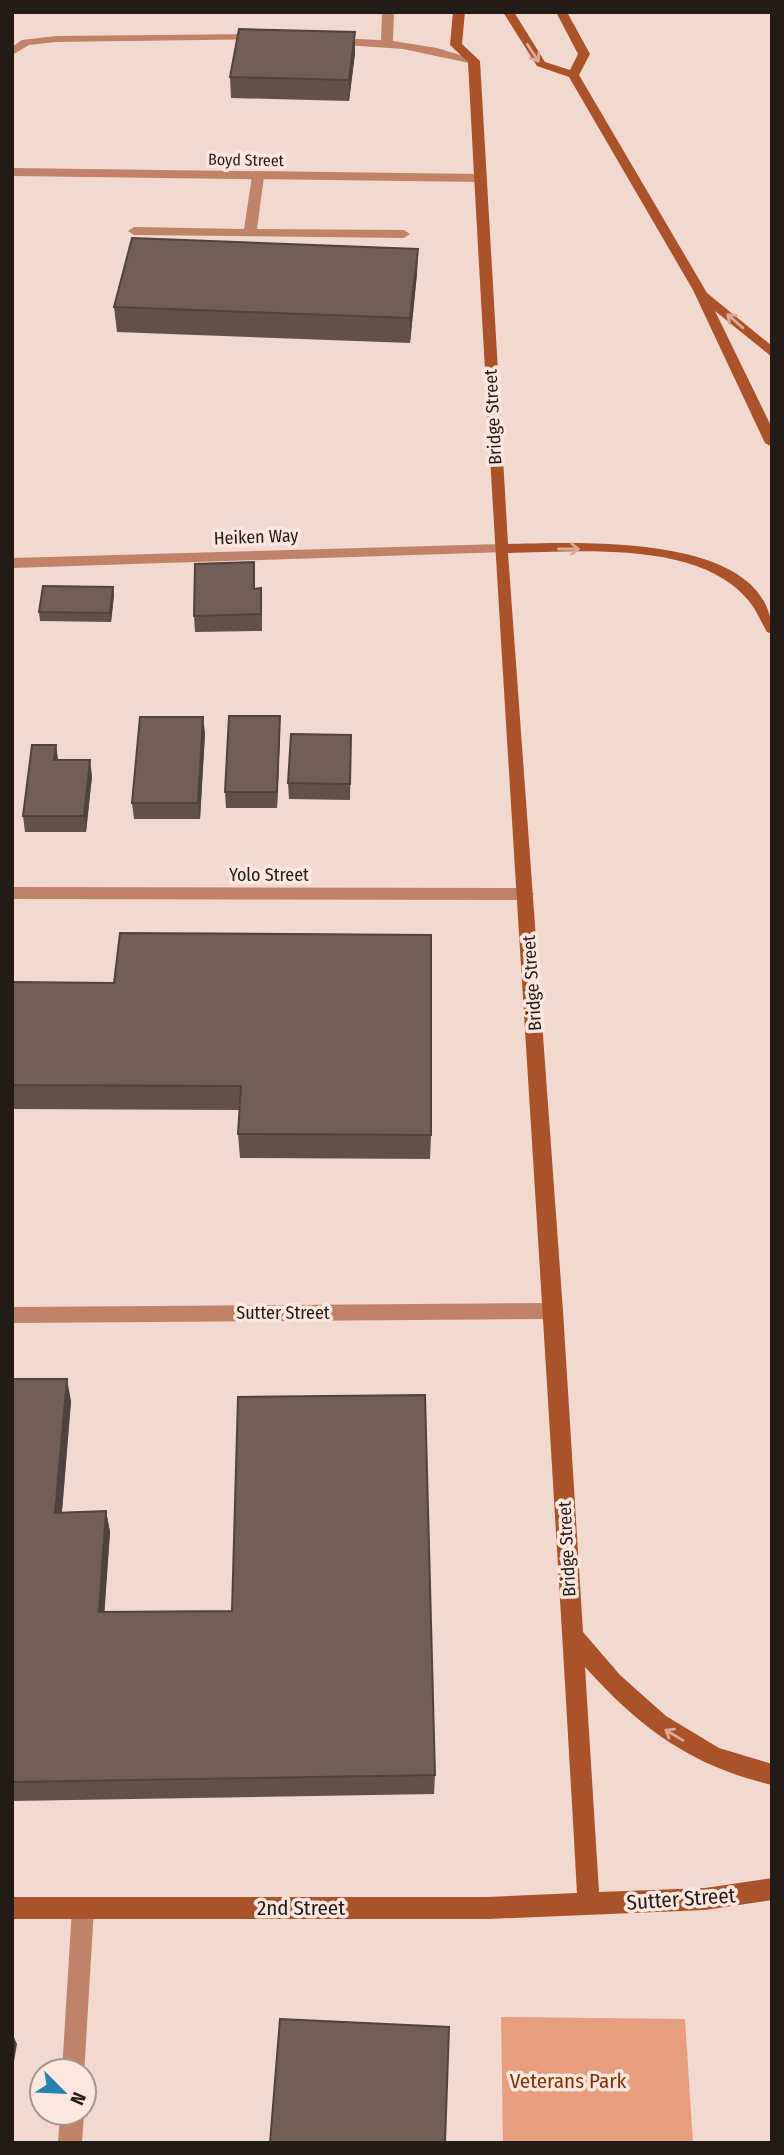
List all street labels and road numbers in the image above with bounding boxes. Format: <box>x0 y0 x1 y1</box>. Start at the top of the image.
street label: Boyd Street <box>208 150 285 170</box>
street label: Bridge Street <box>480 368 506 465</box>
street label: Heiken Way <box>213 525 299 549</box>
street label: Yolo Street <box>229 864 309 886</box>
street label: Bridge Street <box>518 934 546 1032</box>
street label: Sutter Street <box>236 1302 330 1324</box>
street label: Bridge Street <box>554 1500 580 1597</box>
street label: Sutter Street <box>626 1882 736 1916</box>
street label: 2nd Street <box>257 1895 345 1921</box>

